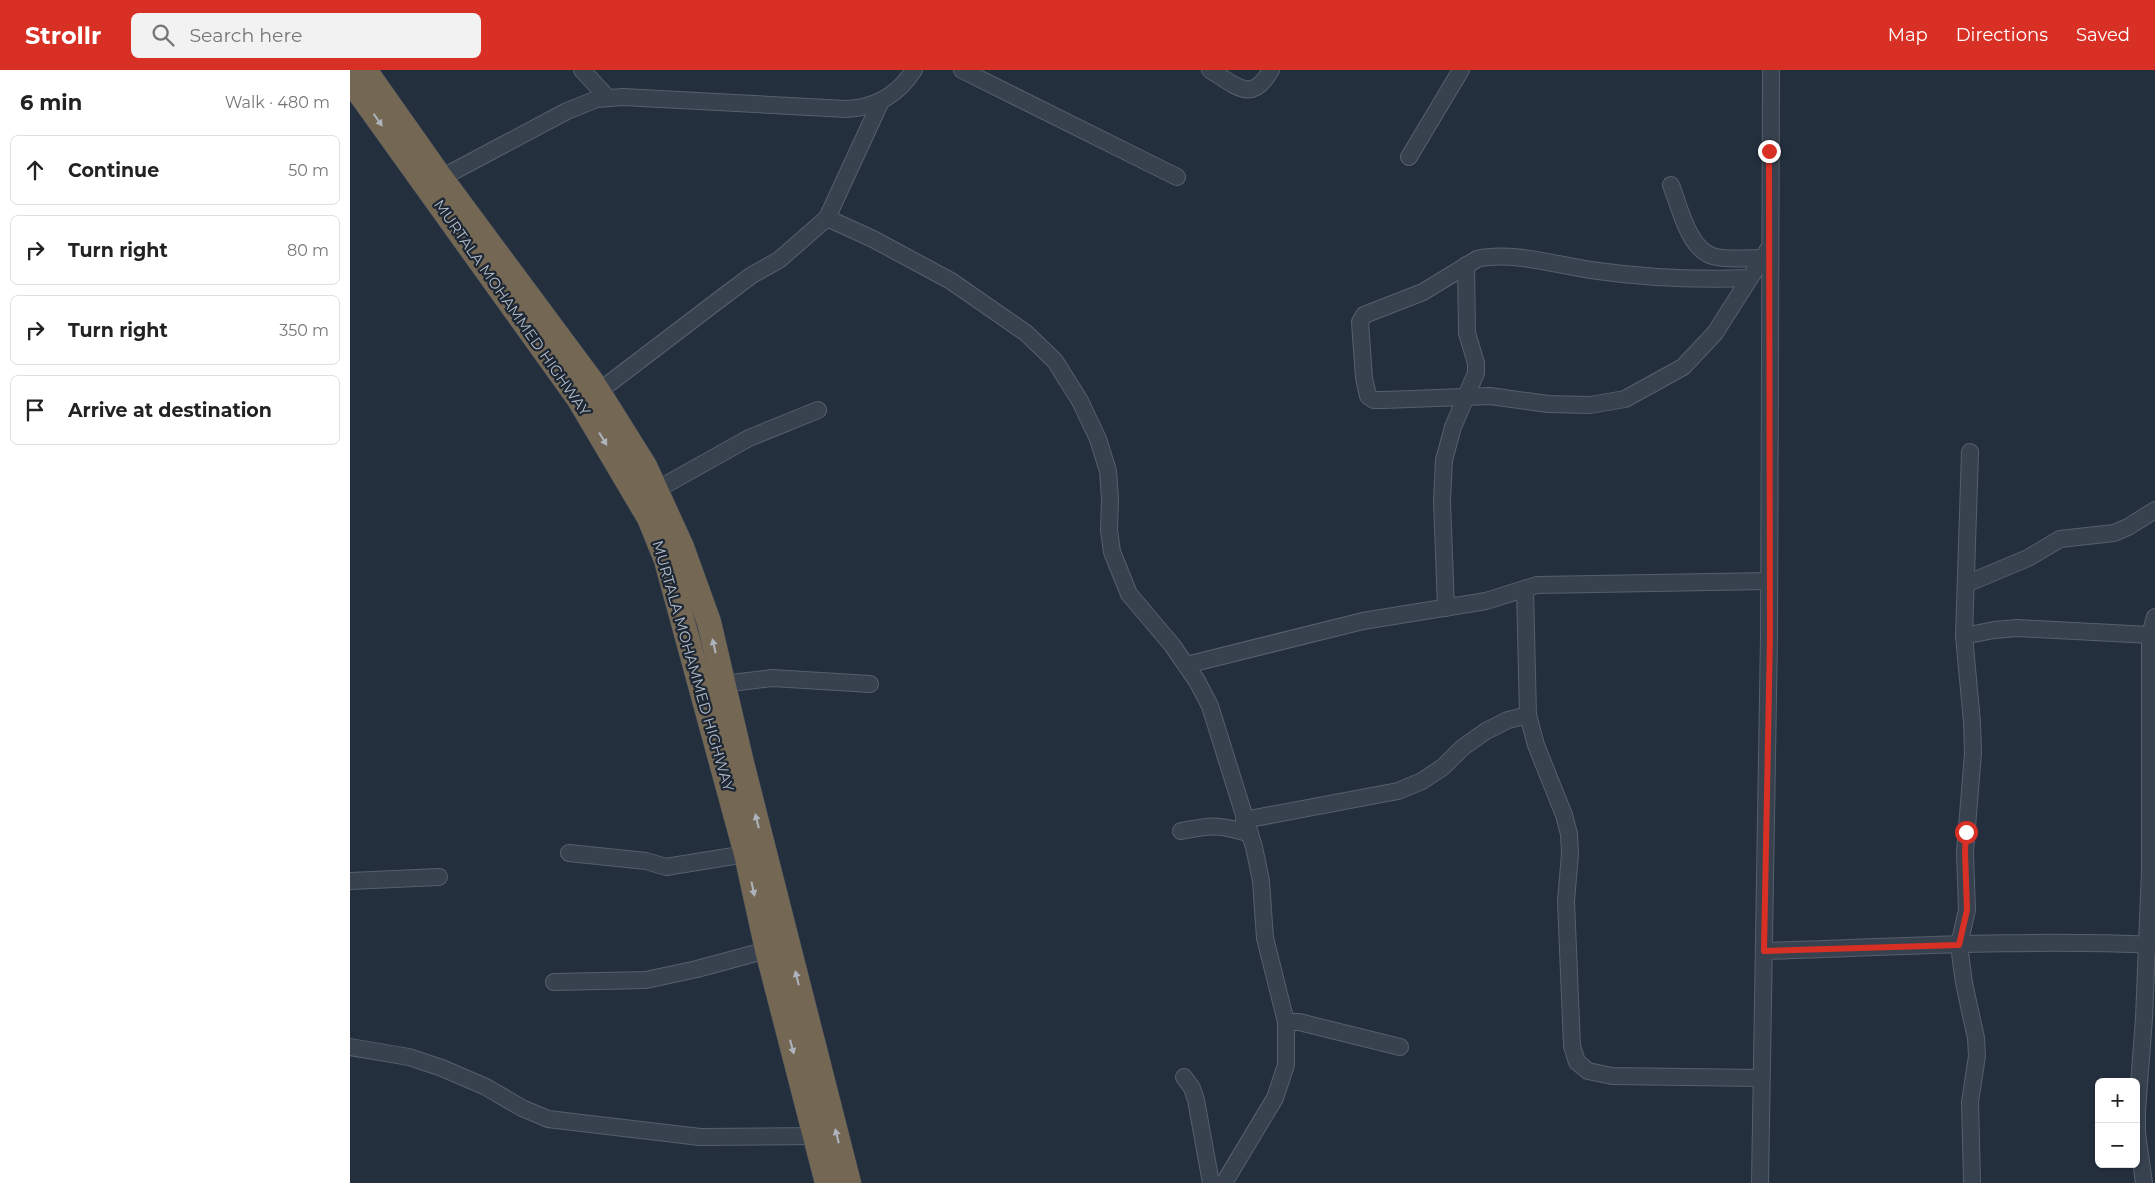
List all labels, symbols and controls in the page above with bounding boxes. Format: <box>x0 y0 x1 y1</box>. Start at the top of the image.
search box <box>131 13 481 58</box>
text: Strollr <box>25 21 101 50</box>
icon: search <box>149 21 177 49</box>
text: Search here <box>189 24 302 47</box>
text: Map <box>1888 24 1928 46</box>
text: Directions <box>1956 24 2048 46</box>
text: Saved <box>2076 24 2130 46</box>
text: 6 min <box>20 90 82 115</box>
text: Walk · 480 m <box>225 93 330 112</box>
one-way arrow <box>373 113 383 127</box>
route end <box>1758 140 1781 163</box>
icon: ahead <box>21 156 49 184</box>
text: Continue <box>68 159 159 182</box>
text: 50 m <box>288 161 329 180</box>
street label: MURTALA MOHAMMED HIGHWAY <box>430 196 595 420</box>
icon: right <box>21 236 49 264</box>
text: Turn right <box>68 239 168 262</box>
text: 80 m <box>287 241 329 260</box>
icon: right <box>21 316 49 344</box>
text: Turn right <box>68 319 168 342</box>
text: 350 m <box>279 321 329 340</box>
icon: arrive <box>21 396 49 424</box>
text: Arrive at destination <box>68 399 272 422</box>
one-way arrow <box>598 432 607 445</box>
street label: MURTALA MOHAMMED HIGHWAY <box>648 538 739 794</box>
one-way arrow <box>710 638 718 653</box>
one-way arrow <box>753 813 761 828</box>
route start <box>1955 821 1978 844</box>
one-way arrow <box>749 881 757 896</box>
one-way arrow <box>793 971 801 986</box>
one-way arrow <box>788 1039 796 1054</box>
map controls <box>2095 1078 2140 1168</box>
button: + <box>2095 1078 2140 1123</box>
button: − <box>2095 1123 2140 1168</box>
one-way arrow <box>832 1128 840 1143</box>

